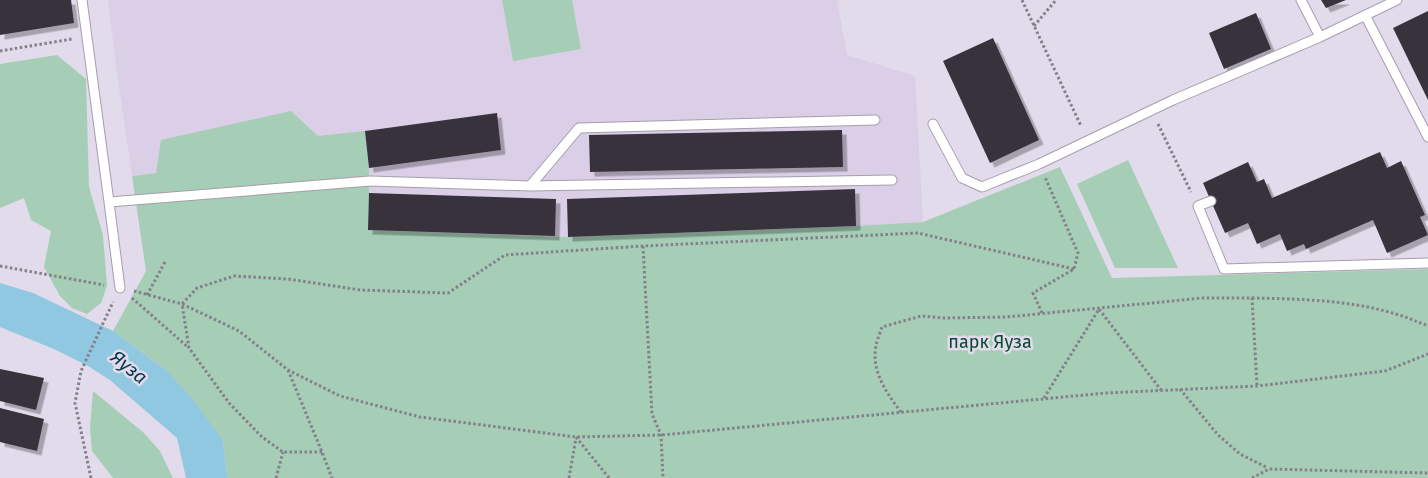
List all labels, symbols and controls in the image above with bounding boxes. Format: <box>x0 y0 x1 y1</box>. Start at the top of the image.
park label: парк Яуза <box>948 331 1032 353</box>
water label: Яуза <box>105 345 152 389</box>

